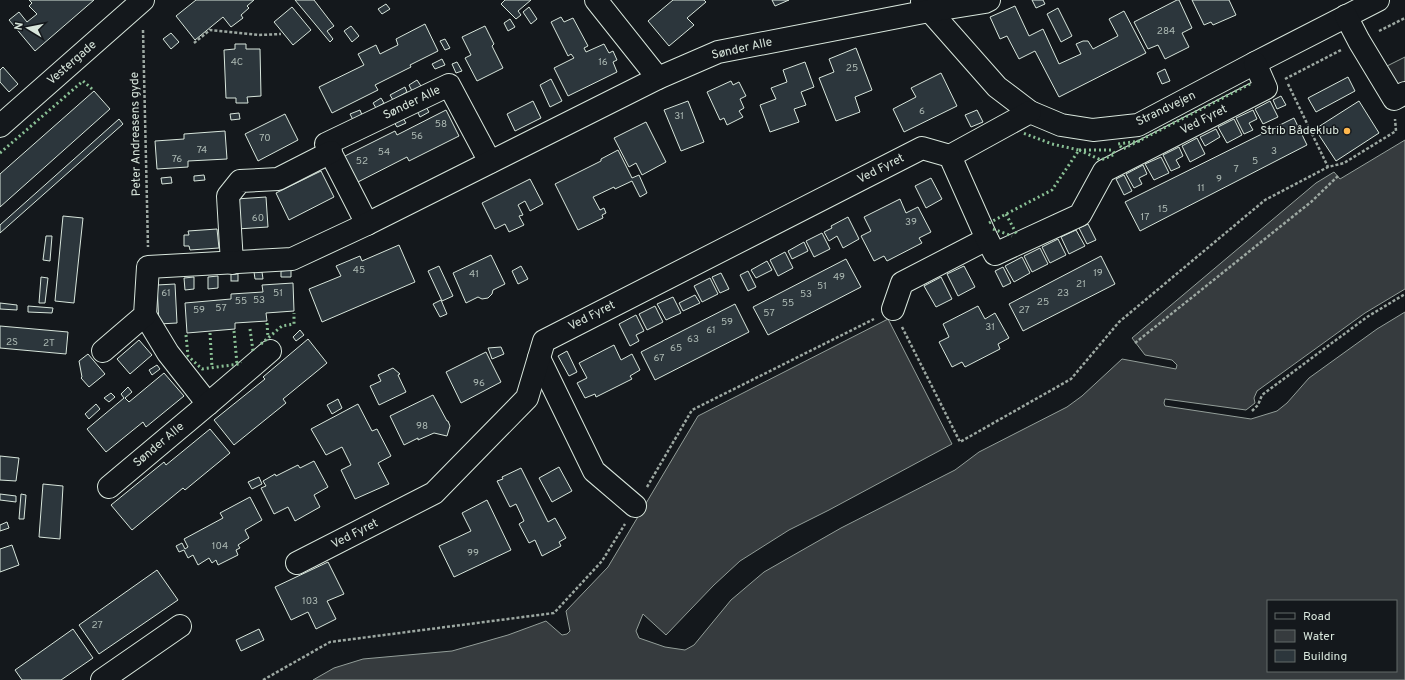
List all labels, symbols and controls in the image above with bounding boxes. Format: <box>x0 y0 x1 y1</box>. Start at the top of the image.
north arrow <box>8 8 48 48</box>
text: N <box>12 21 27 32</box>
house number: 284 <box>1157 25 1175 38</box>
street label: Sønder Alle <box>710 34 774 64</box>
street label: Vestergade <box>44 37 100 89</box>
house number: 4C <box>231 56 243 69</box>
house number: 16 <box>598 56 608 69</box>
house number: 25 <box>846 62 858 75</box>
street label: Peter Andreasens gyde <box>127 72 145 196</box>
street label: Sønder Alle <box>381 82 443 124</box>
street label: Strandvejen <box>1133 88 1199 130</box>
street label: Ved Fyret <box>1178 101 1230 139</box>
house number: 6 <box>919 105 925 118</box>
house number: 31 <box>674 110 684 123</box>
house number: 58 <box>435 118 447 131</box>
place label: Strib Bådeklub <box>1260 123 1339 139</box>
marker: Strib Bådeklub <box>1342 126 1352 136</box>
house number: 56 <box>411 130 423 143</box>
house number: 70 <box>259 132 271 145</box>
house number: 74 <box>197 144 207 157</box>
house number: 3 <box>1271 145 1277 158</box>
house number: 54 <box>378 146 390 159</box>
street label: Ved Fyret <box>855 150 907 188</box>
house number: 76 <box>172 153 182 166</box>
house number: 52 <box>356 155 368 168</box>
house number: 5 <box>1252 155 1258 168</box>
house number: 7 <box>1233 163 1239 176</box>
house number: 9 <box>1216 173 1222 186</box>
house number: 11 <box>1197 182 1205 195</box>
house number: 15 <box>1158 203 1168 216</box>
house number: 17 <box>1141 211 1149 224</box>
house number: 60 <box>252 212 264 225</box>
house number: 39 <box>905 216 917 229</box>
house number: 45 <box>353 264 365 277</box>
house number: 19 <box>1093 267 1103 280</box>
house number: 41 <box>469 268 479 281</box>
house number: 49 <box>833 271 845 284</box>
house number: 21 <box>1076 278 1086 291</box>
house number: 51 <box>817 280 827 293</box>
house number: 61 <box>161 287 171 300</box>
house number: 51 <box>273 287 283 300</box>
house number: 23 <box>1057 287 1069 300</box>
house number: 53 <box>800 288 812 301</box>
house number: 53 <box>253 294 265 307</box>
house number: 55 <box>235 295 247 308</box>
house number: 25 <box>1037 296 1049 309</box>
street label: Ved Fyret <box>566 297 618 335</box>
house number: 55 <box>782 297 794 310</box>
house number: 57 <box>215 302 227 315</box>
house number: 59 <box>193 304 205 317</box>
house number: 27 <box>1018 304 1030 317</box>
house number: 57 <box>763 307 775 320</box>
house number: 59 <box>721 316 733 329</box>
house number: 31 <box>985 321 995 334</box>
house number: 61 <box>706 324 716 337</box>
house number: 63 <box>687 333 699 346</box>
house number: 2S <box>6 336 18 349</box>
house number: 2T <box>43 337 55 350</box>
house number: 65 <box>670 342 682 355</box>
house number: 67 <box>654 352 665 365</box>
house number: 96 <box>473 377 485 390</box>
street label: Sønder Alle <box>130 419 188 471</box>
house number: 98 <box>416 420 428 433</box>
street label: Ved Fyret <box>329 515 381 553</box>
house number: 104 <box>212 540 228 553</box>
house number: 99 <box>467 547 479 560</box>
house number: 103 <box>302 595 318 608</box>
legend <box>1267 600 1397 672</box>
text: Road <box>1303 609 1331 625</box>
house number: 27 <box>91 619 103 632</box>
text: Water <box>1303 629 1335 645</box>
text: Building <box>1303 649 1347 665</box>

